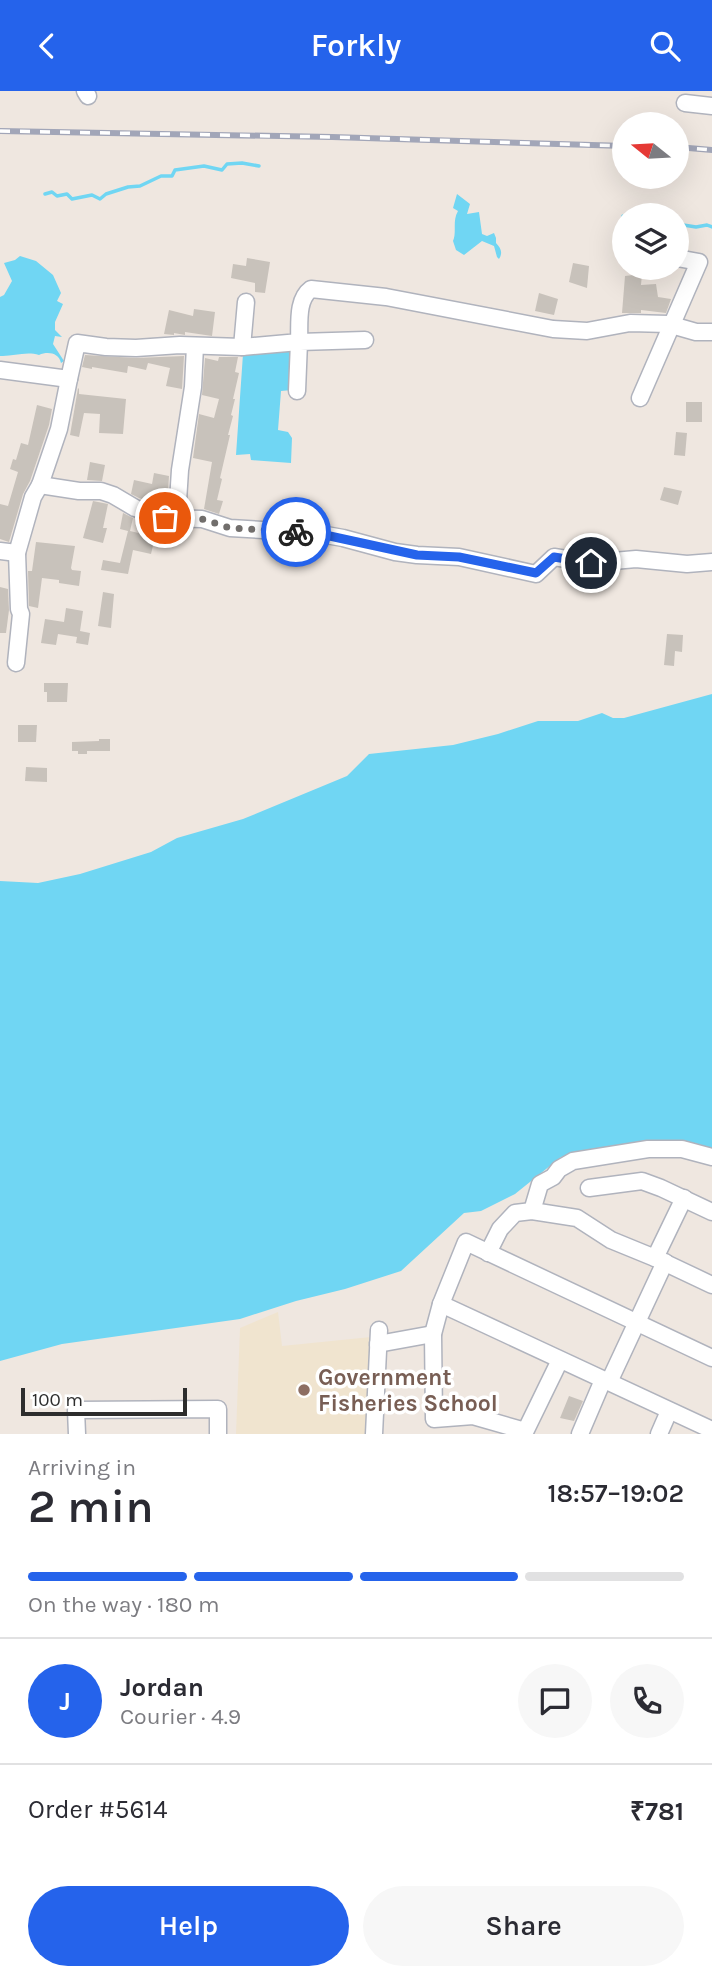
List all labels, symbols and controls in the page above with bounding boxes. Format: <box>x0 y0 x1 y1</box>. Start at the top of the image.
icon: back <box>28 27 66 65</box>
text: Forkly <box>311 27 401 64</box>
icon: search <box>646 27 684 65</box>
north arrow <box>612 112 690 189</box>
map controls <box>612 112 689 280</box>
button: layers <box>612 203 689 280</box>
pin <box>135 488 195 548</box>
courier <box>261 497 331 567</box>
icon: bag <box>146 499 184 537</box>
icon: bike <box>277 513 315 551</box>
pin <box>561 533 621 593</box>
icon: home <box>572 544 610 582</box>
place label: Government Fisheries School <box>318 1364 498 1417</box>
marker: Government Fisheries School <box>296 1382 312 1398</box>
scale bar <box>21 1385 187 1417</box>
text: 100 m <box>32 1389 83 1411</box>
text: Arriving in <box>28 1454 136 1481</box>
text: 18:57–19:02 <box>547 1478 684 1509</box>
text: 2 min <box>28 1480 154 1534</box>
text: On the way · 180 m <box>28 1591 219 1618</box>
button: chat <box>518 1664 592 1738</box>
button: phone <box>610 1664 684 1738</box>
text: Jordan <box>120 1672 204 1703</box>
text: J <box>59 1686 71 1717</box>
text: Courier · 4.9 <box>120 1703 241 1730</box>
text: Order #5614 <box>28 1794 167 1825</box>
text: ₹781 <box>630 1796 684 1827</box>
button: Help <box>28 1886 349 1966</box>
button: Share <box>363 1886 684 1966</box>

